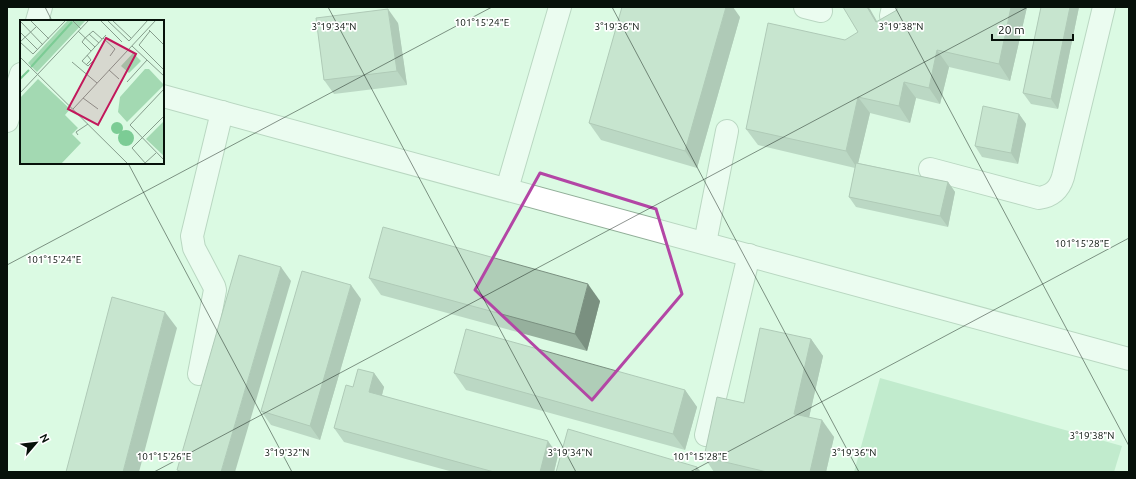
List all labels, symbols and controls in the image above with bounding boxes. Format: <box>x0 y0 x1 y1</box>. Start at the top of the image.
scale bar <box>992 16 1073 42</box>
text: 101°15'24"E <box>455 17 510 28</box>
inset map <box>20 20 164 164</box>
text: 3°19'34"N <box>312 21 356 32</box>
text: 3°19'36"N <box>595 21 639 32</box>
text: 3°19'38"N <box>879 21 923 32</box>
text: 20 m <box>998 23 1025 36</box>
text: 101°15'28"E <box>1055 238 1110 249</box>
text: 101°15'24"E <box>27 254 82 265</box>
north arrow <box>16 423 56 463</box>
text: 3°19'38"N <box>1070 430 1114 441</box>
text: N <box>38 432 52 445</box>
text: 3°19'32"N <box>265 447 309 458</box>
text: 3°19'34"N <box>548 447 592 458</box>
text: 3°19'36"N <box>832 447 876 458</box>
text: 101°15'26"E <box>137 451 192 462</box>
text: 101°15'28"E <box>673 451 728 462</box>

